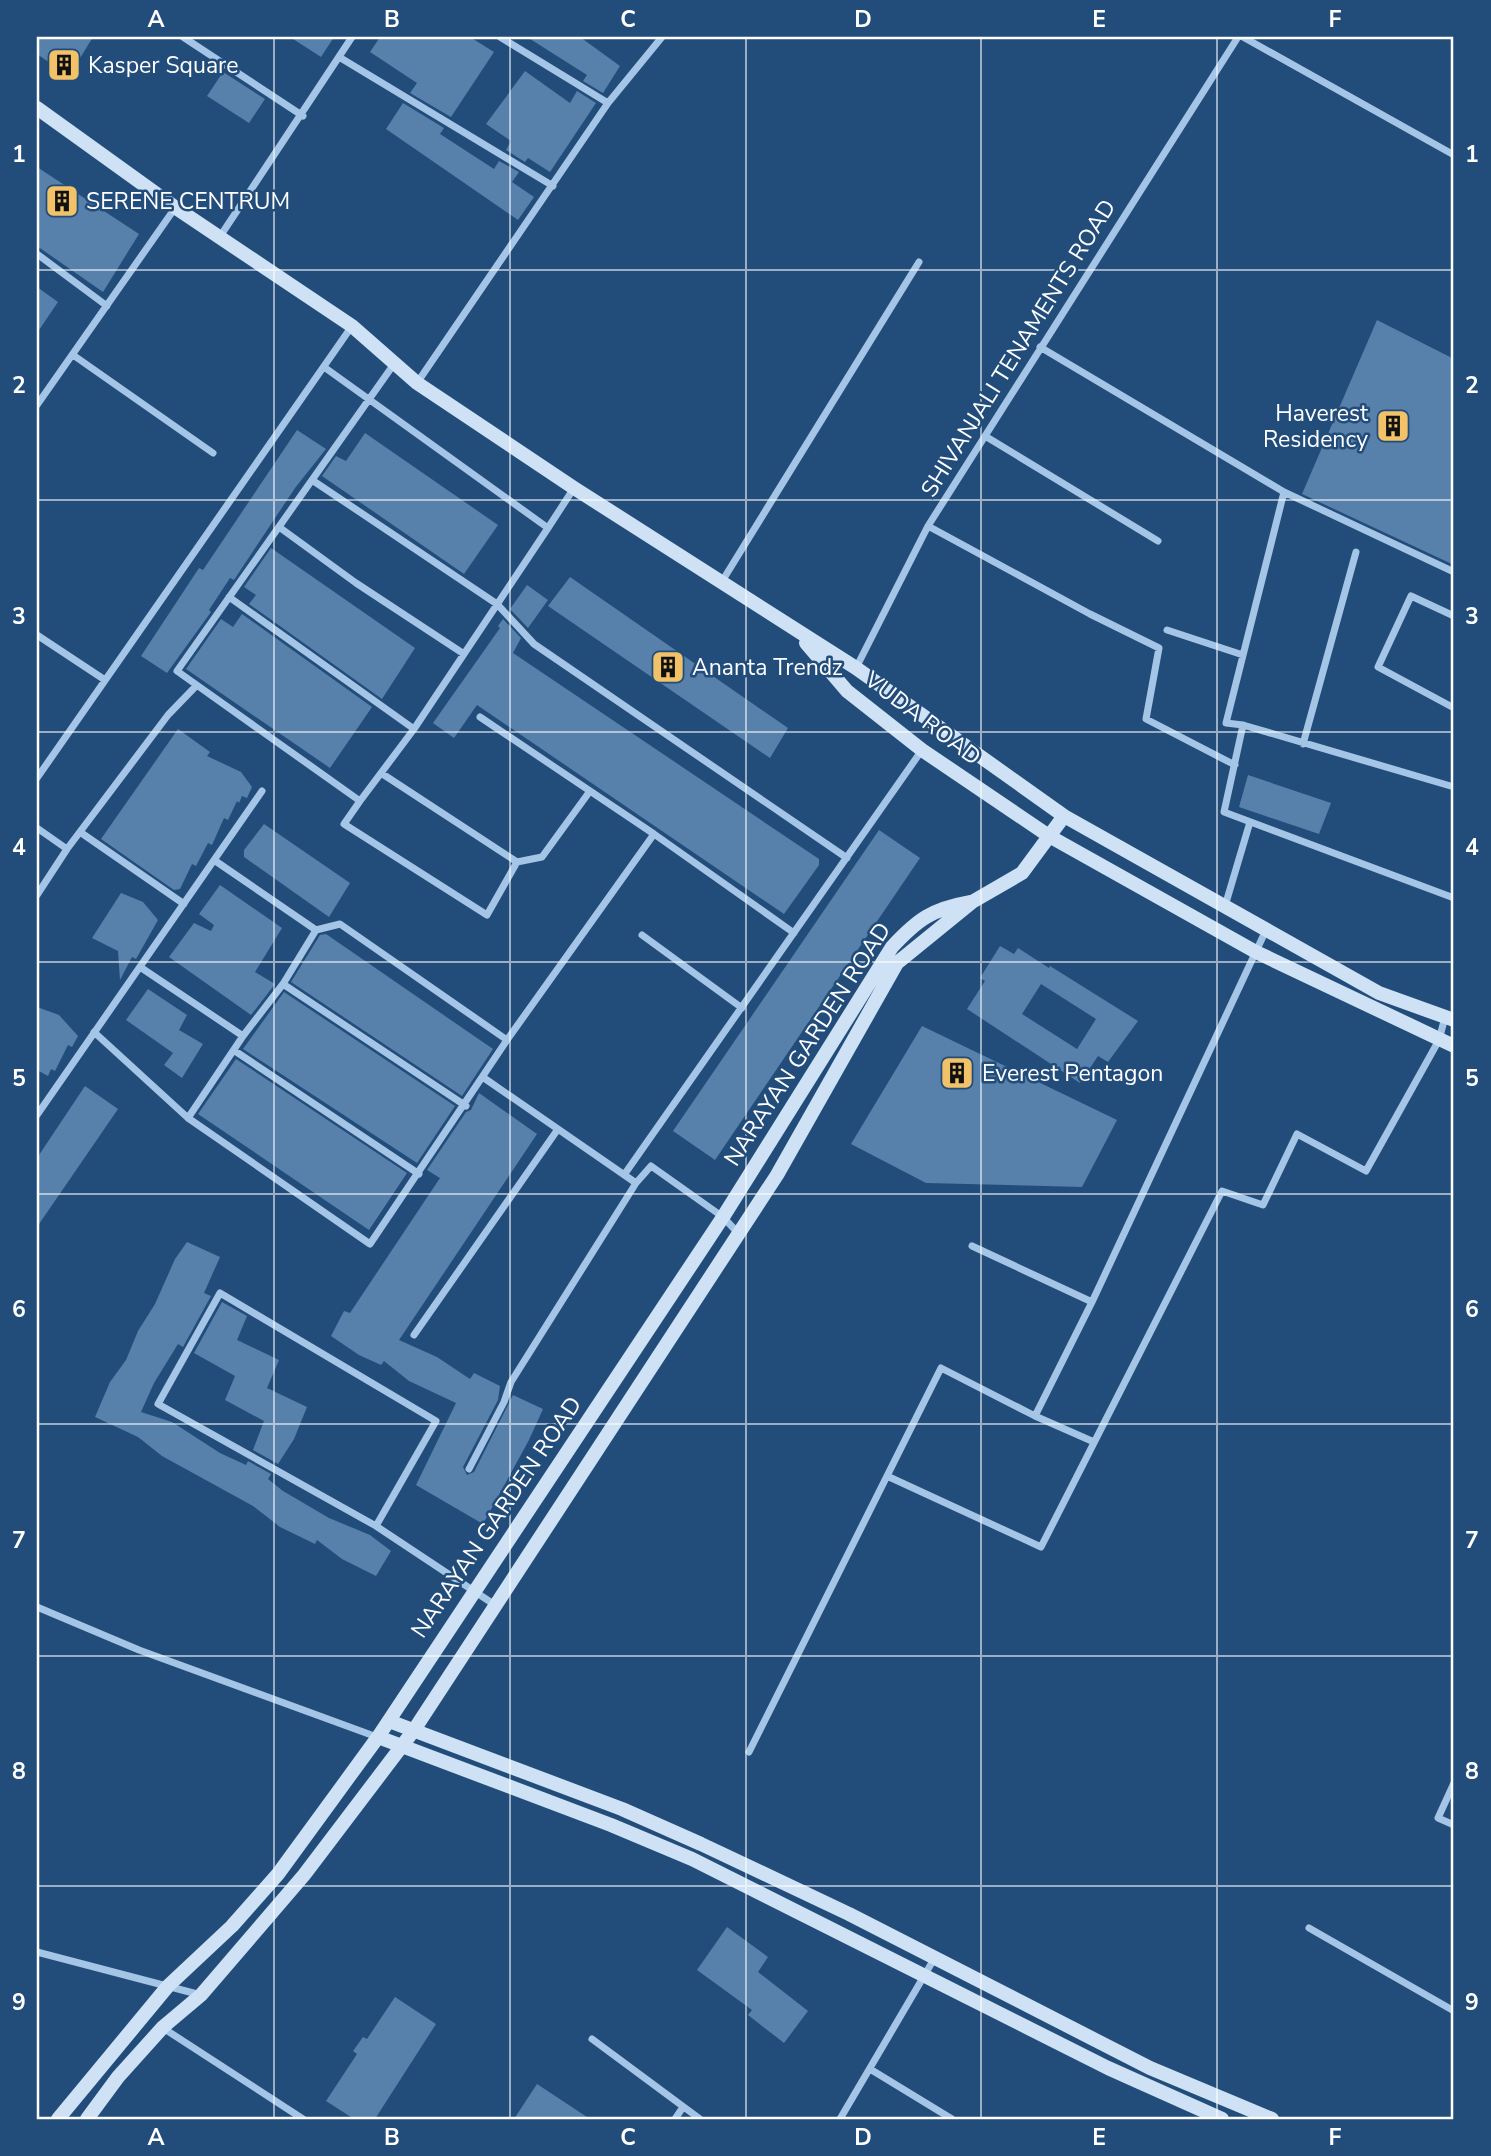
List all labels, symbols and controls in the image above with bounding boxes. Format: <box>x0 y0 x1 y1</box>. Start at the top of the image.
text: A <box>147 4 165 35</box>
text: B <box>384 4 400 35</box>
text: C <box>620 4 636 35</box>
text: D <box>854 4 872 35</box>
text: E <box>1092 4 1106 35</box>
text: F <box>1329 4 1342 35</box>
building icon: Kasper Square <box>45 46 83 84</box>
place label: Kasper Square <box>88 50 238 81</box>
text: 1 <box>12 139 26 170</box>
text: 1 <box>1465 139 1479 170</box>
building icon: SERENE CENTRUM <box>43 182 81 220</box>
place label: SERENE CENTRUM <box>86 186 290 217</box>
street label: SHIVANJALI TENAMENTS ROAD <box>914 194 1123 503</box>
text: 2 <box>12 370 26 401</box>
text: 2 <box>1465 370 1479 401</box>
place label: Haverest Residency <box>1263 398 1369 455</box>
building icon: Haverest Residency <box>1374 407 1412 445</box>
text: 3 <box>12 601 26 632</box>
text: 3 <box>1465 601 1479 632</box>
building icon: Ananta Trendz <box>649 648 687 686</box>
place label: Ananta Trendz <box>692 652 843 683</box>
street label: VUDA ROAD <box>857 664 987 772</box>
text: 4 <box>12 832 26 863</box>
text: 4 <box>1465 832 1479 863</box>
street label: NARAYAN GARDEN ROAD <box>717 916 898 1172</box>
building icon: Everest Pentagon <box>938 1054 976 1092</box>
place label: Everest Pentagon <box>982 1058 1163 1089</box>
text: 5 <box>12 1063 26 1094</box>
text: 5 <box>1465 1063 1479 1094</box>
text: 6 <box>12 1294 26 1325</box>
text: 6 <box>1465 1294 1479 1325</box>
street label: NARAYAN GARDEN ROAD <box>404 1391 589 1644</box>
text: 7 <box>12 1525 26 1556</box>
text: 7 <box>1465 1525 1479 1556</box>
text: 8 <box>12 1756 26 1787</box>
text: 8 <box>1465 1756 1479 1787</box>
text: 9 <box>12 1987 26 2018</box>
text: 9 <box>1465 1987 1479 2018</box>
text: A <box>147 2122 165 2153</box>
text: B <box>384 2122 400 2153</box>
text: C <box>620 2122 636 2153</box>
text: D <box>854 2122 872 2153</box>
text: E <box>1092 2122 1106 2153</box>
text: F <box>1329 2122 1342 2153</box>

